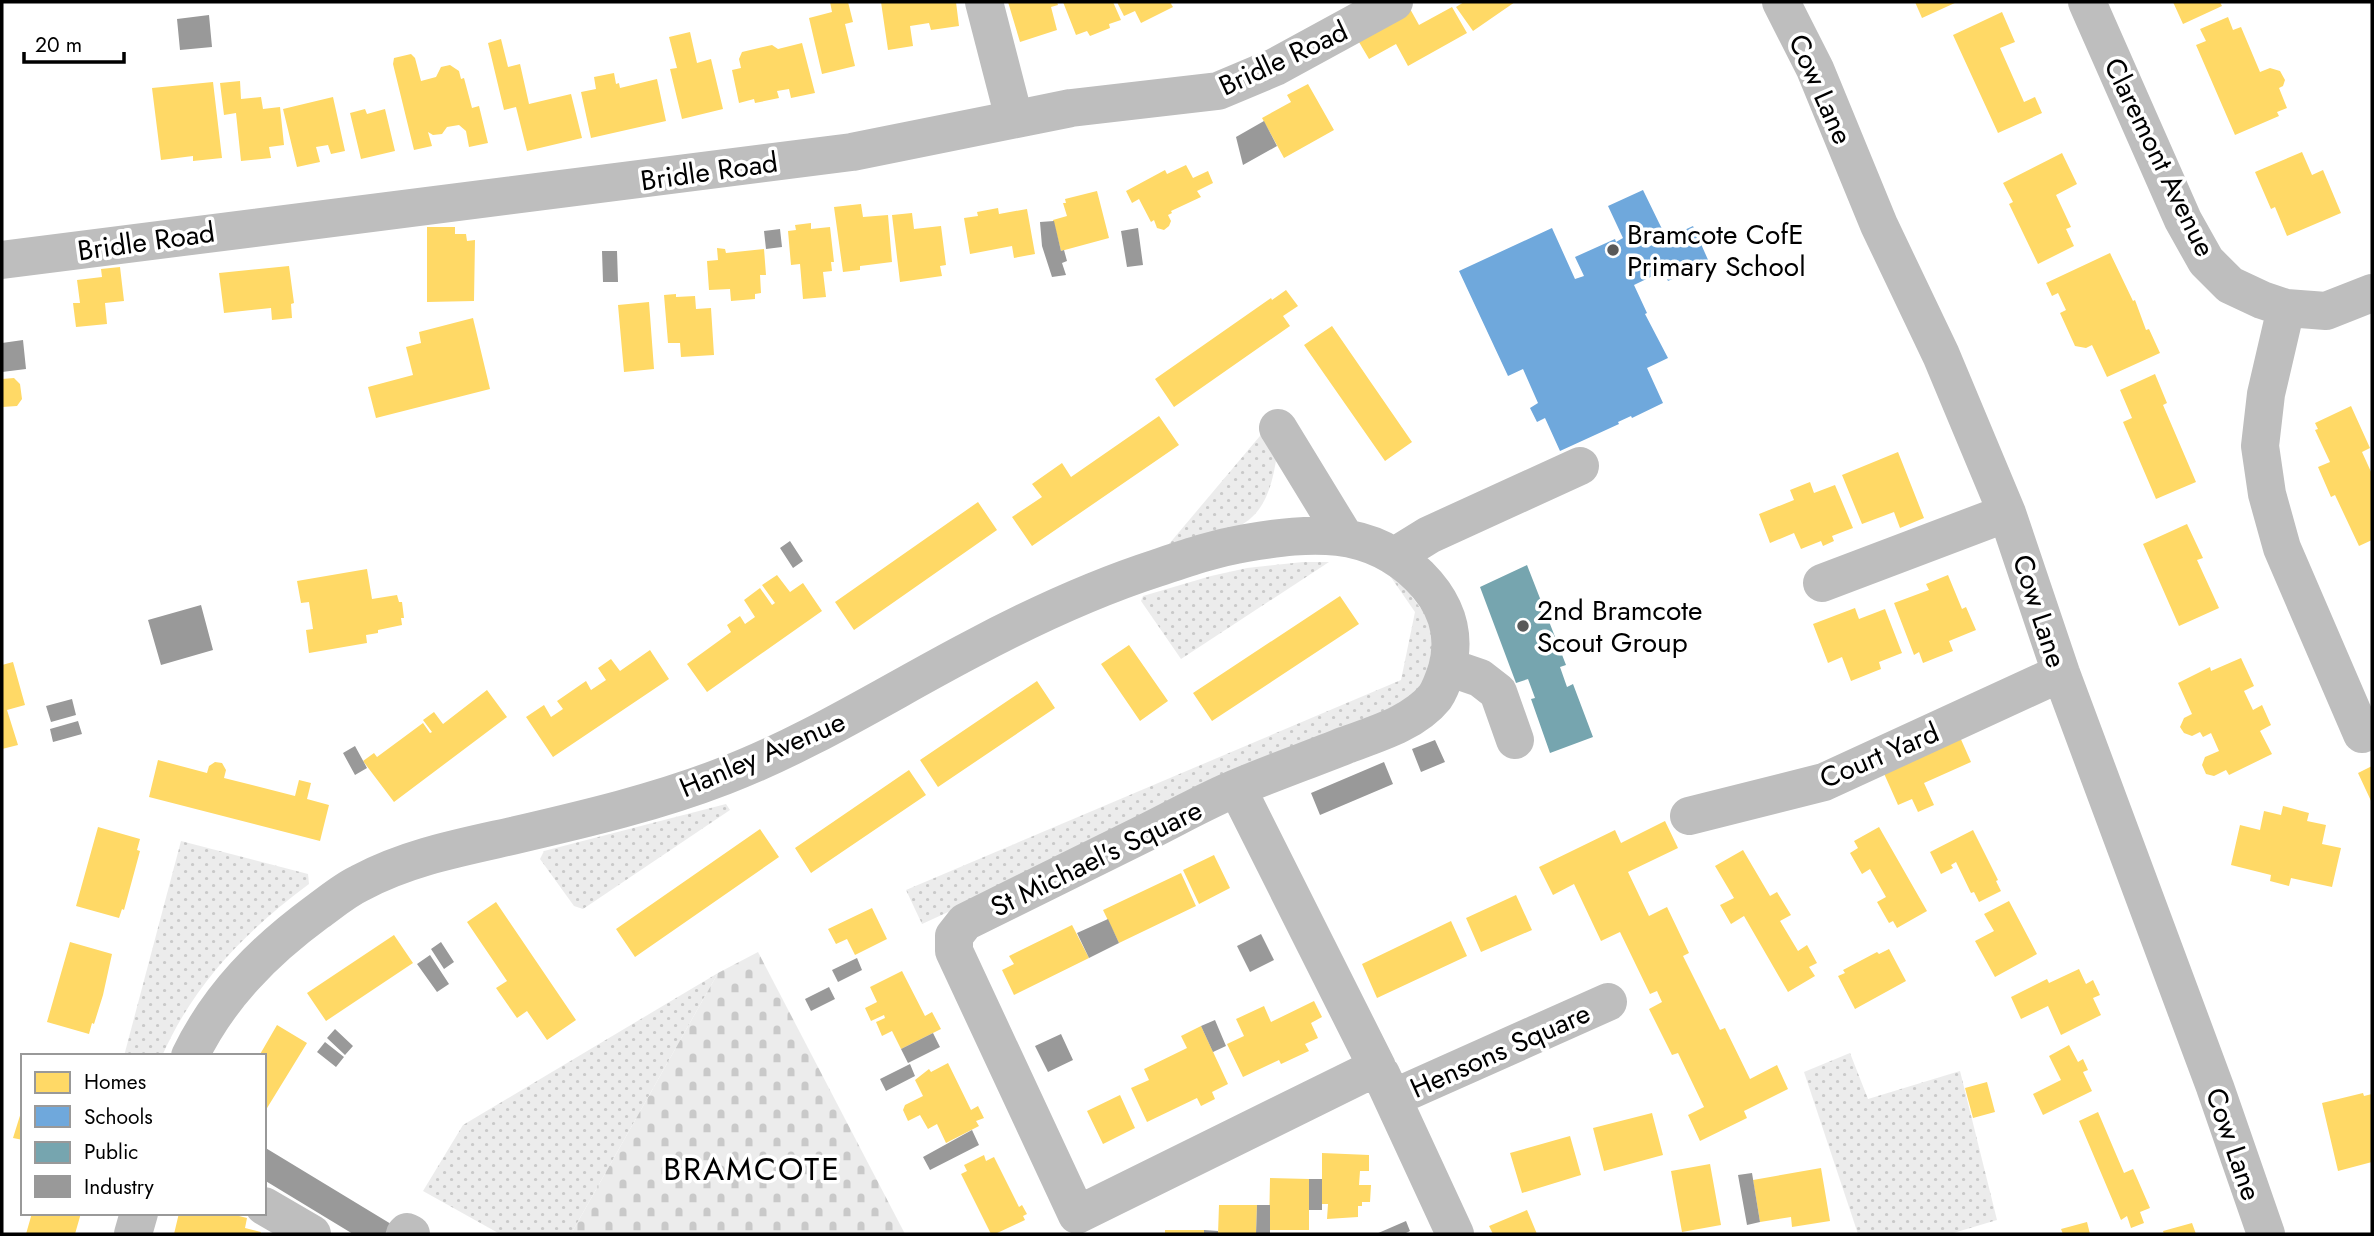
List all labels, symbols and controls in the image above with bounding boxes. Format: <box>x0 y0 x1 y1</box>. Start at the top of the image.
street label: Bridle Road <box>1212 11 1354 106</box>
scale bar <box>24 21 124 65</box>
street label: Cow Lane <box>1778 28 1863 151</box>
text: 20 m <box>35 30 82 60</box>
street label: Claremont Avenue <box>2094 51 2226 264</box>
street label: Bridle Road <box>638 142 780 201</box>
street label: Bridle Road <box>75 212 217 271</box>
place label: Bramcote CofE Primary School <box>1627 214 1806 287</box>
marker: Bramcote CofE Primary School <box>1605 242 1621 258</box>
street label: Cow Lane <box>2002 549 2077 673</box>
place label: 2nd Bramcote Scout Group <box>1537 590 1702 663</box>
marker: 2nd Bramcote Scout Group <box>1515 618 1531 634</box>
street label: Hanley Avenue <box>673 701 851 808</box>
street label: Court Yard <box>1813 712 1945 799</box>
street label: St Michael's Square <box>984 789 1209 927</box>
street label: Hensons Square <box>1404 992 1597 1108</box>
legend <box>21 1054 266 1215</box>
text: Homes <box>84 1067 146 1097</box>
street label: Cow Lane <box>2195 1082 2272 1206</box>
text: Schools <box>84 1102 153 1132</box>
text: Public <box>84 1137 138 1167</box>
district label: BRAMCOTE <box>663 1146 841 1192</box>
text: Industry <box>84 1172 155 1202</box>

